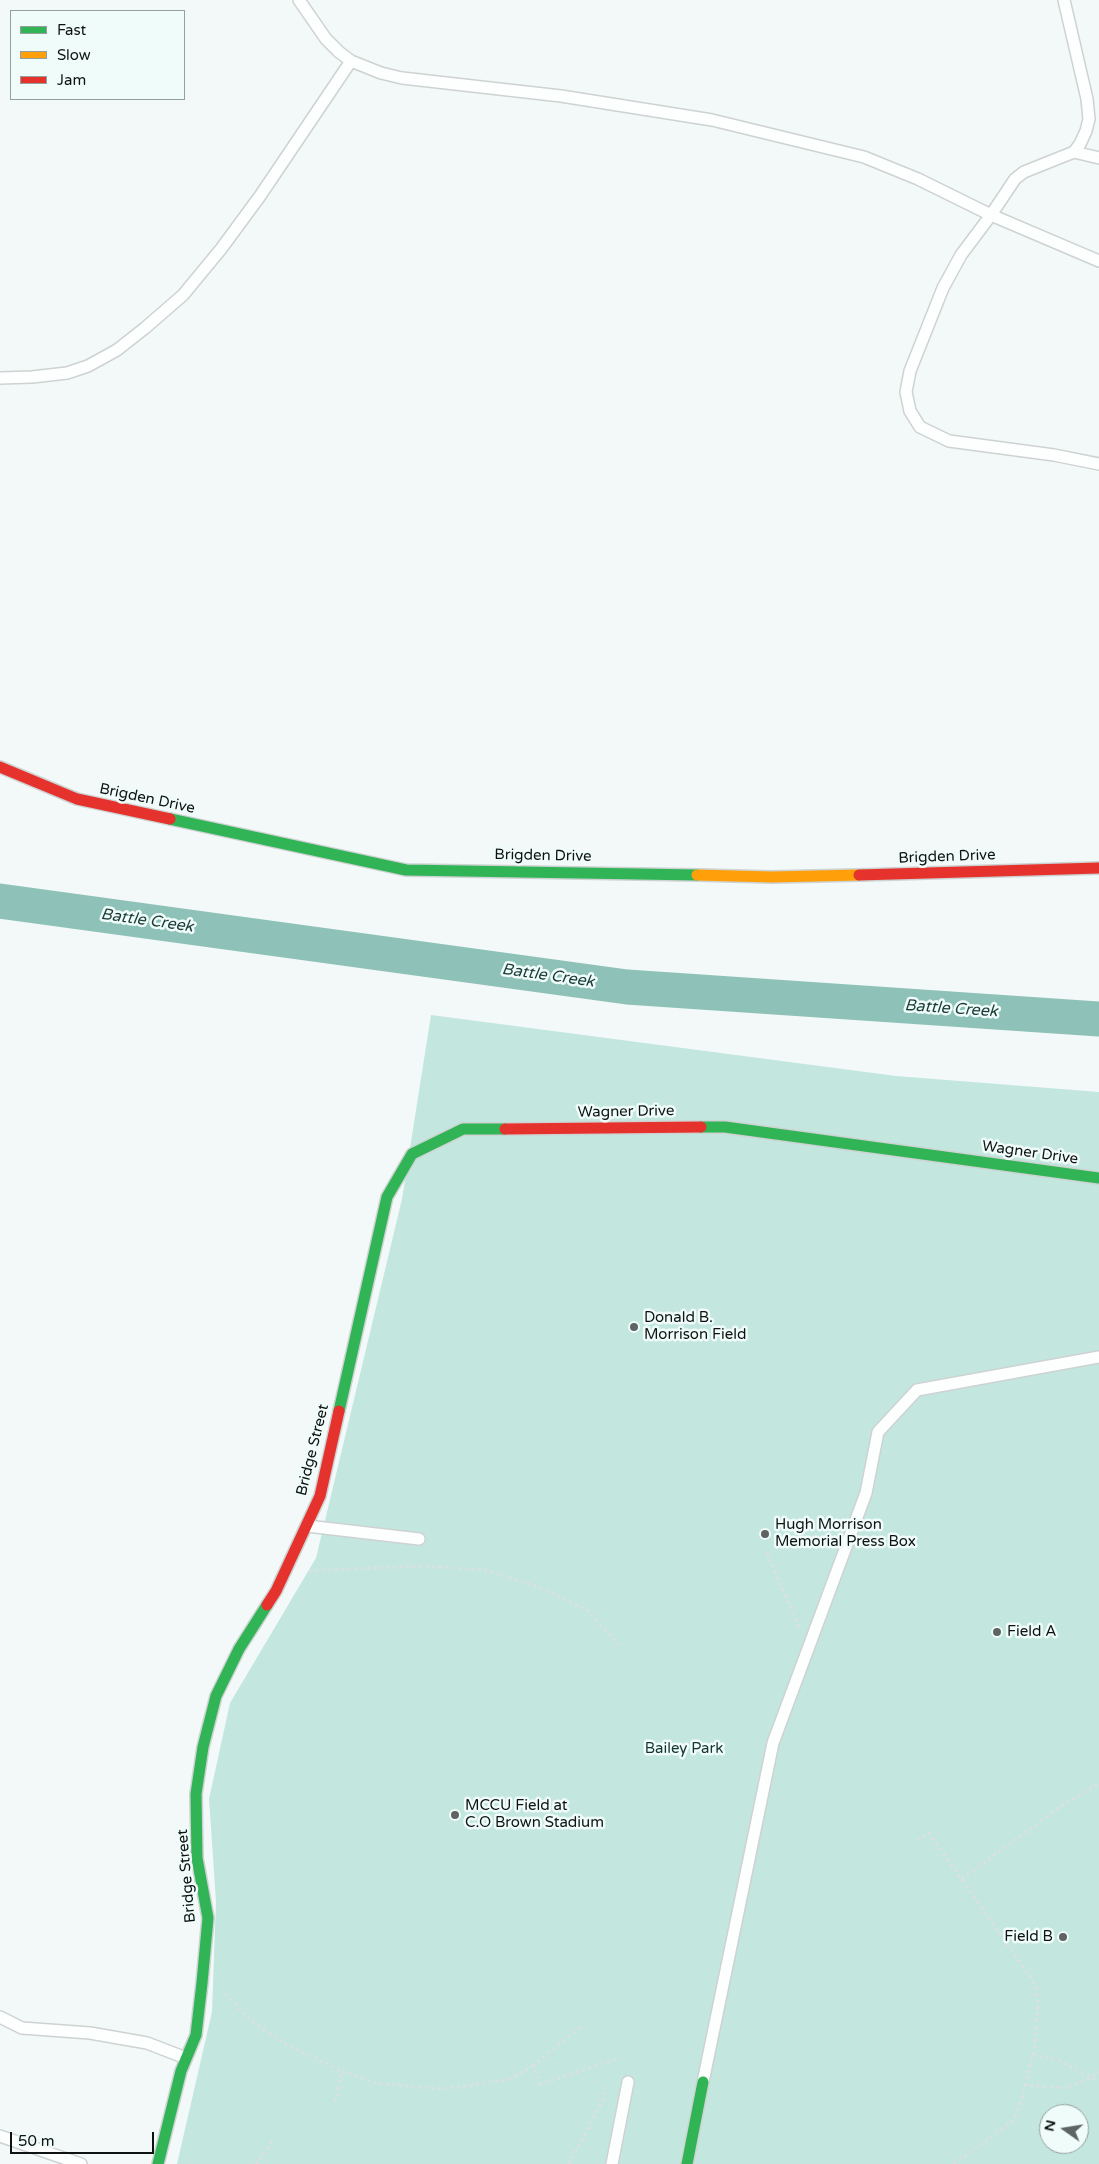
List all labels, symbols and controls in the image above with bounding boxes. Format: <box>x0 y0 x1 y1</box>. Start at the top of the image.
legend <box>10 10 185 100</box>
text: Fast <box>57 21 86 39</box>
text: Slow <box>57 46 91 64</box>
text: Jam <box>57 71 86 89</box>
street label: Brigden Drive <box>98 780 196 818</box>
street label: Brigden Drive <box>494 846 592 866</box>
street label: Brigden Drive <box>898 846 996 868</box>
water label: Battle Creek <box>100 905 194 937</box>
water label: Battle Creek <box>501 960 595 992</box>
water label: Battle Creek <box>904 996 998 1022</box>
street label: Wagner Drive <box>578 1102 674 1122</box>
street label: Wagner Drive <box>981 1137 1079 1169</box>
place label: Donald B. Morrison Field <box>644 1309 746 1344</box>
marker: Donald B. Morrison Field <box>628 1321 640 1333</box>
street label: Bridge Street <box>293 1402 333 1498</box>
place label: Hugh Morrison Memorial Press Box <box>775 1516 916 1551</box>
marker: Hugh Morrison Memorial Press Box <box>759 1528 771 1540</box>
place label: Field A <box>1007 1623 1056 1641</box>
marker: Field A <box>991 1626 1003 1638</box>
park label: Bailey Park <box>645 1740 723 1758</box>
place label: MCCU Field at C.O Brown Stadium <box>465 1797 604 1832</box>
marker: MCCU Field at C.O Brown Stadium <box>449 1809 461 1821</box>
street label: Bridge Street <box>174 1828 200 1924</box>
place label: Field B <box>1004 1928 1053 1946</box>
marker: Field B <box>1057 1931 1069 1943</box>
north arrow <box>1039 2104 1089 2154</box>
text: N <box>1040 2118 1059 2133</box>
scale bar <box>12 2122 156 2154</box>
text: 50 m <box>18 2132 55 2150</box>

